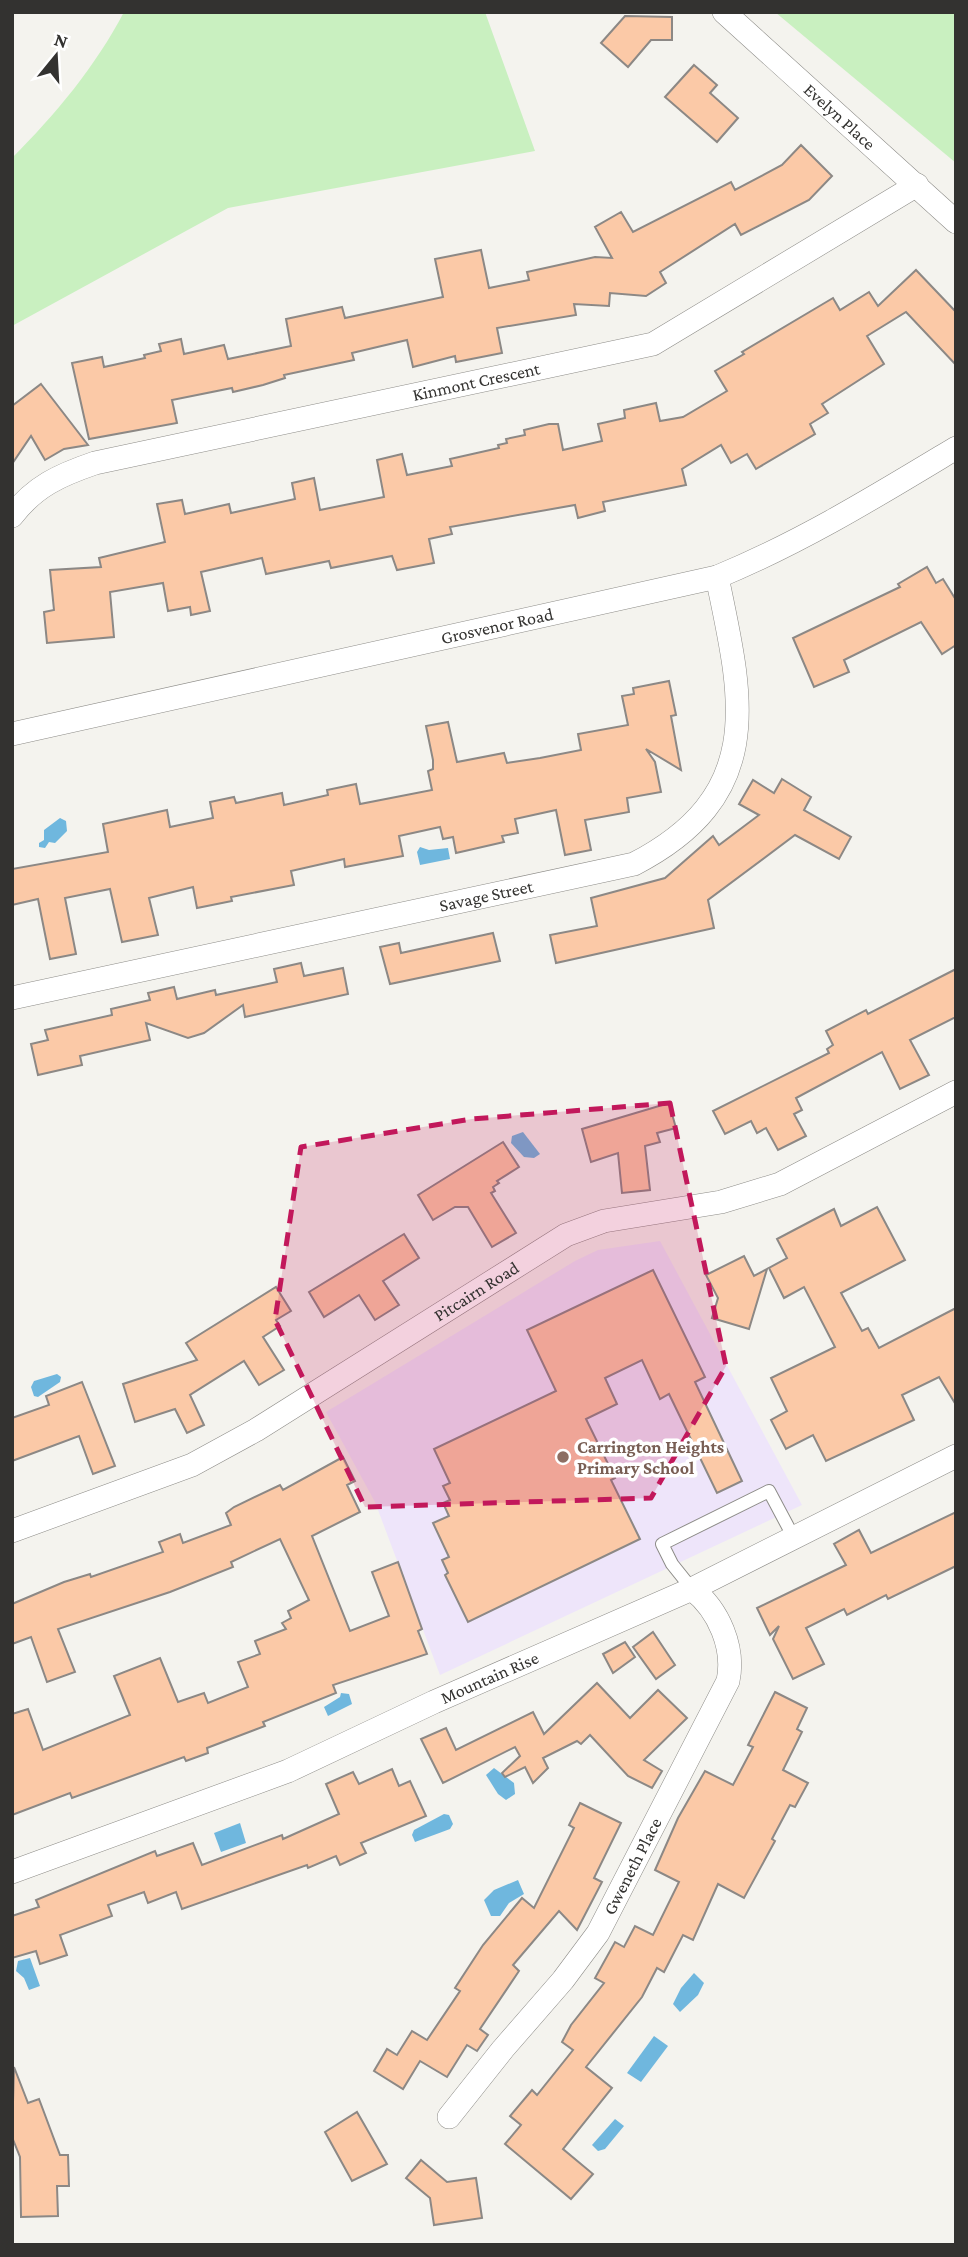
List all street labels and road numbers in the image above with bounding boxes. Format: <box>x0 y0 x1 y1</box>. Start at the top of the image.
street label: Evelyn Place <box>800 79 879 154</box>
street label: Kinmont Crescent <box>411 358 543 405</box>
street label: Grosvenor Road <box>439 604 556 648</box>
street label: Savage Street <box>437 876 536 916</box>
street label: Pitcairn Road <box>430 1257 523 1325</box>
street label: Mountain Rise <box>438 1647 542 1708</box>
street label: Gweneth Place <box>599 1814 666 1918</box>

